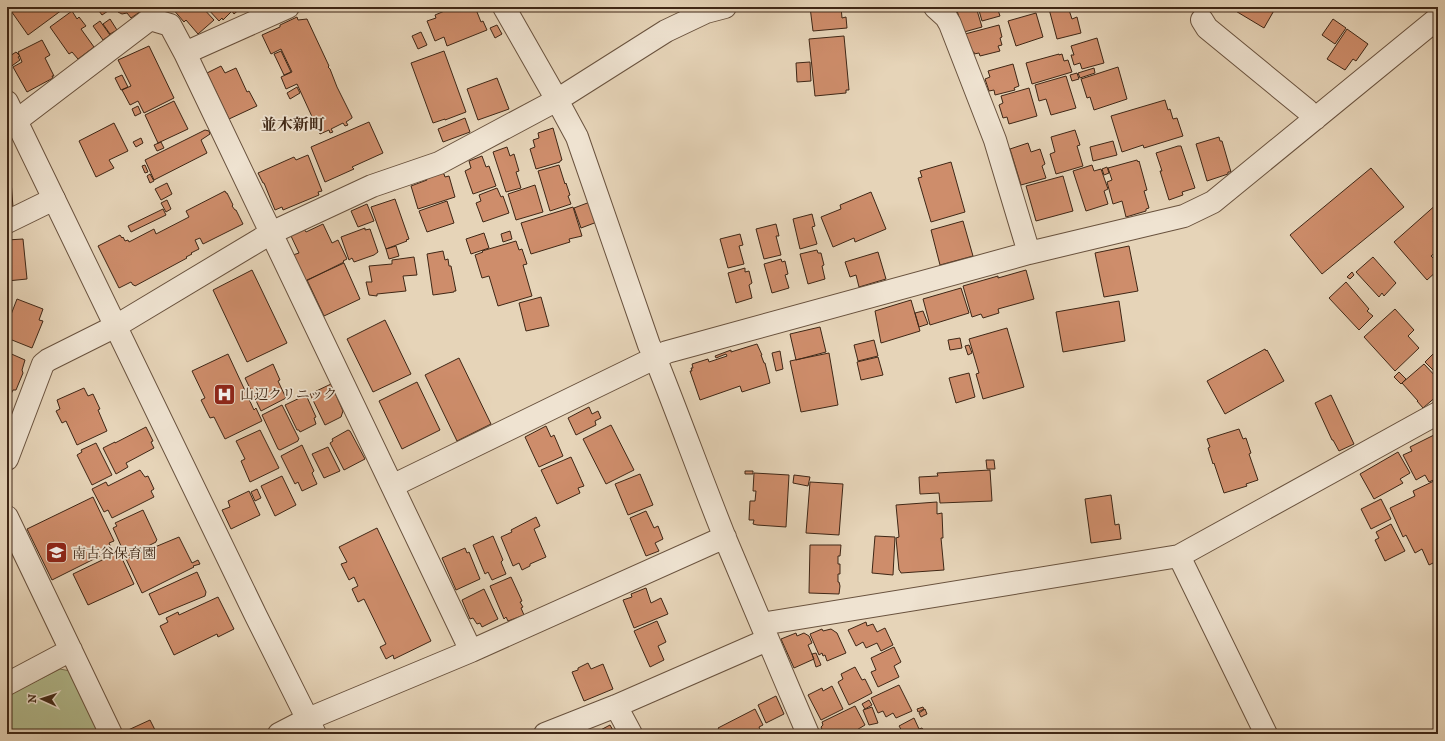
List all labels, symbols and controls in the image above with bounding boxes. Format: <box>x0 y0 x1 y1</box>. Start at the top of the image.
district label: 並木新町 <box>261 115 325 135</box>
hospital icon: 山辺クリニック <box>212 381 238 407</box>
place label: 山辺クリニック <box>240 386 337 404</box>
school or university icon: 南古谷保育園 <box>44 540 70 566</box>
place label: 南古谷保育園 <box>72 545 156 563</box>
north arrow <box>22 679 62 719</box>
text: N <box>26 694 40 703</box>

